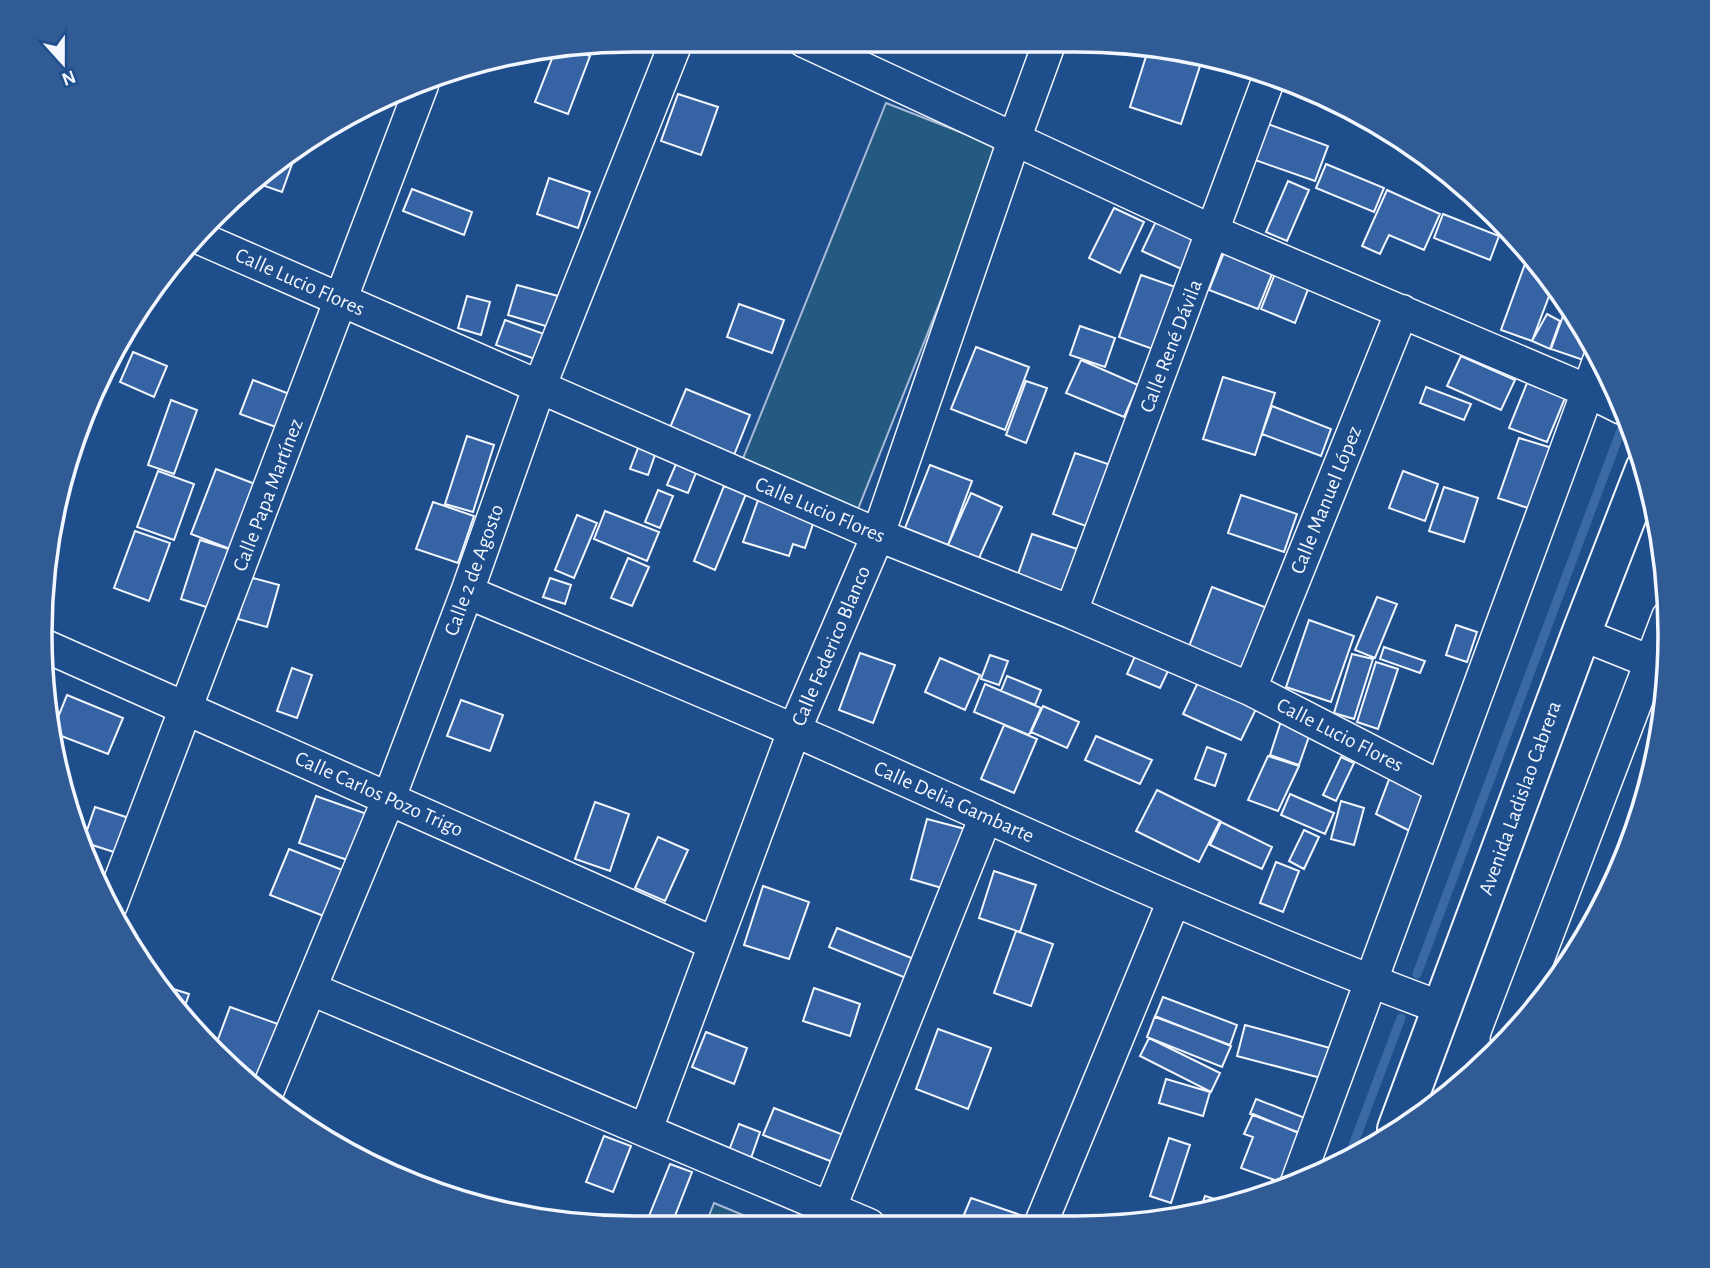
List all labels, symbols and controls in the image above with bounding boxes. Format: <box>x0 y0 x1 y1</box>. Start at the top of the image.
north arrow <box>28 28 98 98</box>
text: N <box>59 66 78 89</box>
street label: Calle Lucio Flores <box>232 244 368 320</box>
street label: Calle René Dávila <box>1136 276 1206 415</box>
street label: Calle Papa Martínez <box>229 416 307 574</box>
street label: Calle Manuel López <box>1287 423 1365 577</box>
street label: Calle Lucio Flores <box>752 473 888 547</box>
street label: Calle 2 de Agosto <box>440 501 508 639</box>
street label: Calle Federico Blanco <box>788 563 874 729</box>
street label: Calle Lucio Flores <box>1273 694 1407 776</box>
street label: Avenida Ladislao Cabrera <box>1475 698 1565 898</box>
street label: Calle Carlos Pozo Trigo <box>292 747 466 841</box>
street label: Calle Delia Gambarte <box>871 757 1037 847</box>

